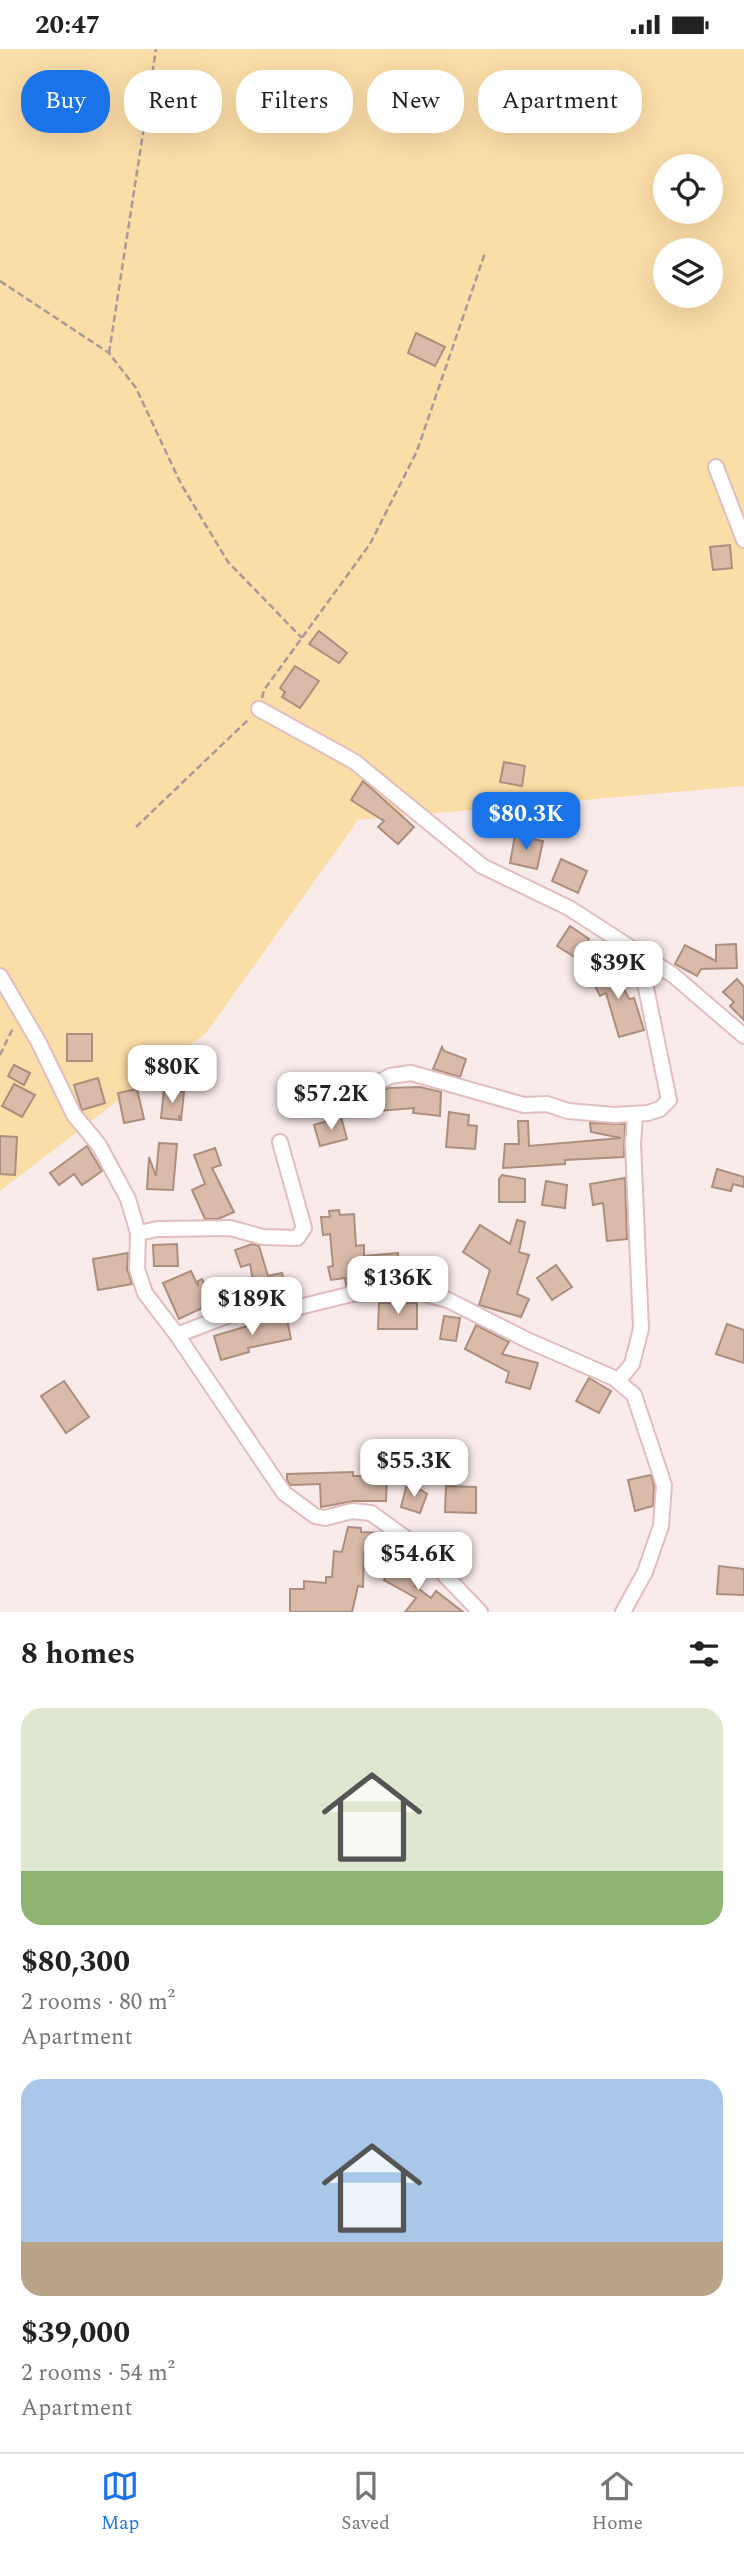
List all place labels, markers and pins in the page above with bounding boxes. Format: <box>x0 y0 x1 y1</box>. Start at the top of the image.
pin: $80.3K <box>469 793 583 852</box>
pin: $39K <box>577 941 659 1001</box>
pin: $80K <box>131 1045 213 1105</box>
pin: $57.2K <box>274 1073 388 1132</box>
pin: $136K <box>349 1257 447 1316</box>
pin: $189K <box>203 1277 301 1337</box>
pin: $55.3K <box>357 1439 471 1499</box>
pin: $54.6K <box>361 1533 475 1592</box>

